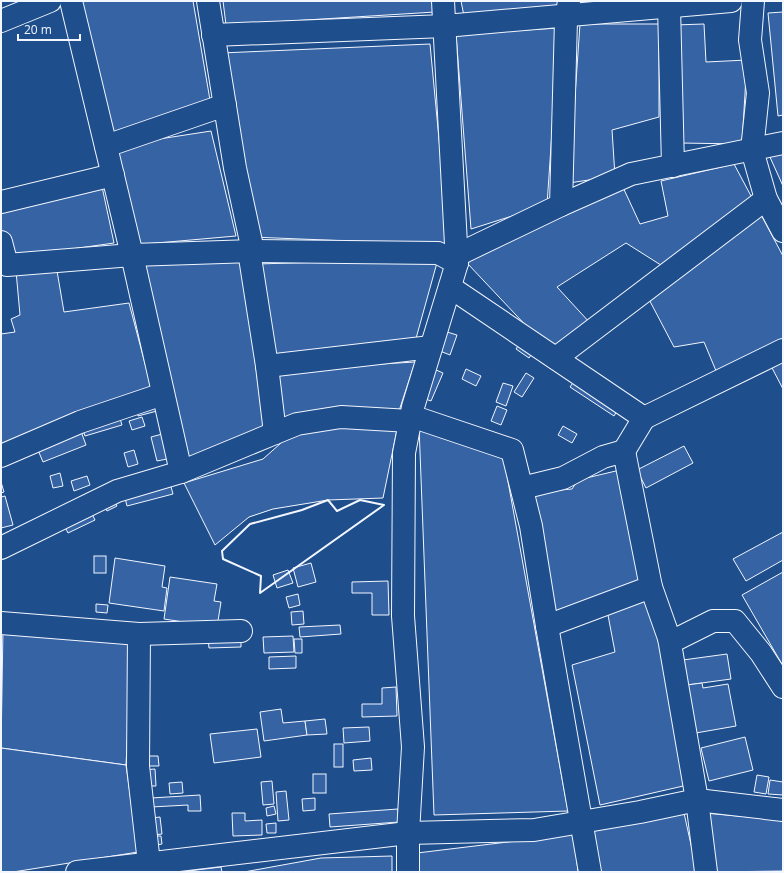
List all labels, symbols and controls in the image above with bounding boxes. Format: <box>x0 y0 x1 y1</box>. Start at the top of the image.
scale bar <box>18 16 80 42</box>
text: 20 m <box>24 21 52 38</box>

